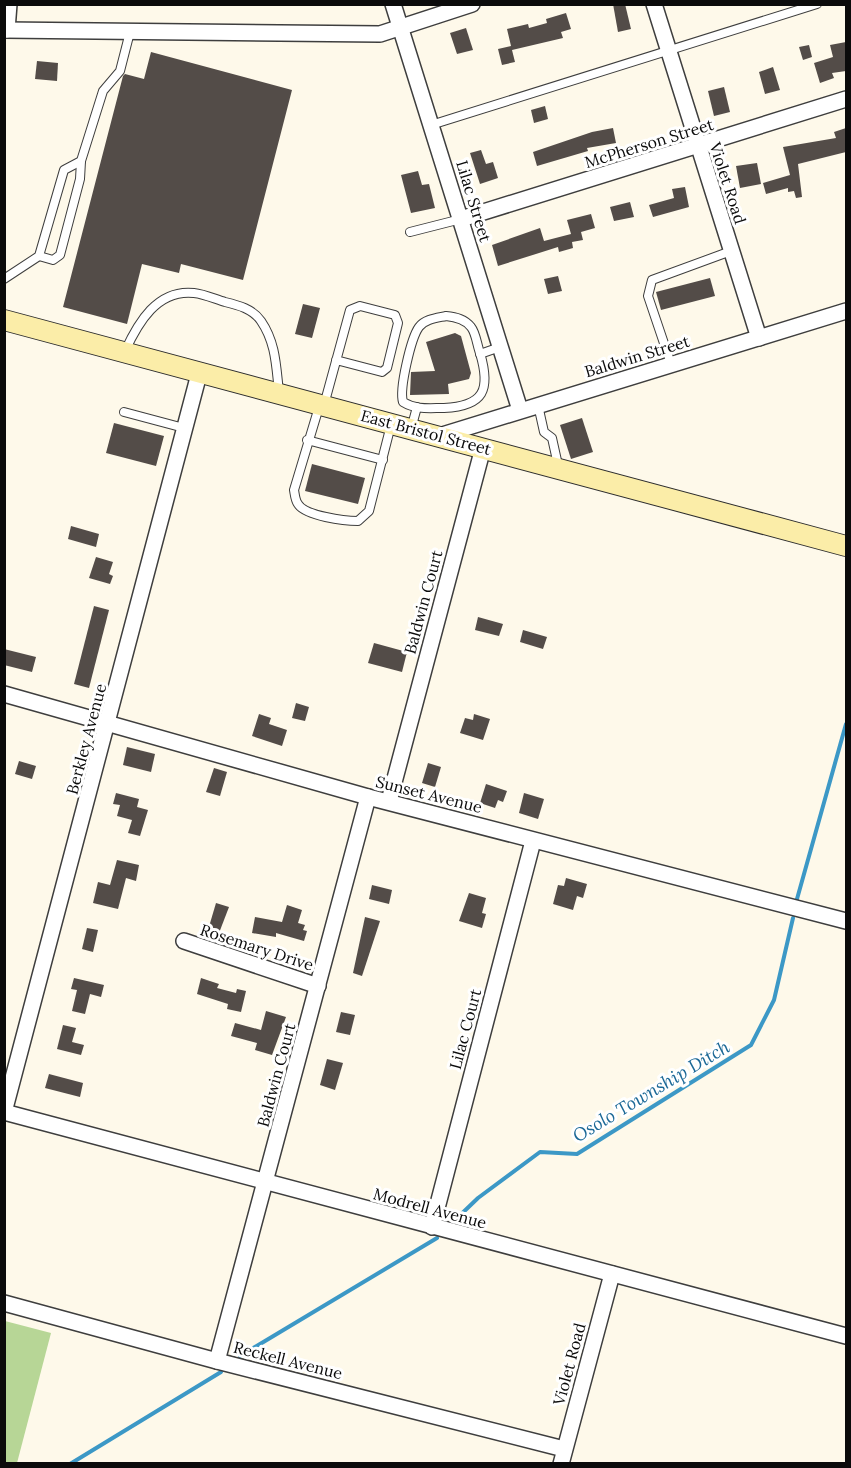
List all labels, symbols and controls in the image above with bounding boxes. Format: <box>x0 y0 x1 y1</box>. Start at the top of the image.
street label: McPherson Street <box>582 114 717 172</box>
street label: Violet Road <box>705 139 751 227</box>
street label: Lilac Street <box>452 158 496 245</box>
street label: Baldwin Street <box>582 330 693 381</box>
street label: East Bristol Street <box>359 405 494 459</box>
street label: Baldwin Court <box>400 547 447 656</box>
street label: Berkley Avenue <box>62 681 110 797</box>
street label: Sunset Avenue <box>374 771 485 817</box>
street label: Rosemary Drive <box>198 919 316 975</box>
street label: Lilac Court <box>445 986 486 1071</box>
street label: Baldwin Court <box>253 1020 300 1129</box>
water label: Osolo Township Ditch <box>568 1035 734 1147</box>
street label: Modrell Avenue <box>371 1183 489 1233</box>
street label: Violet Road <box>548 1320 590 1408</box>
street label: Reckell Avenue <box>232 1337 345 1383</box>

